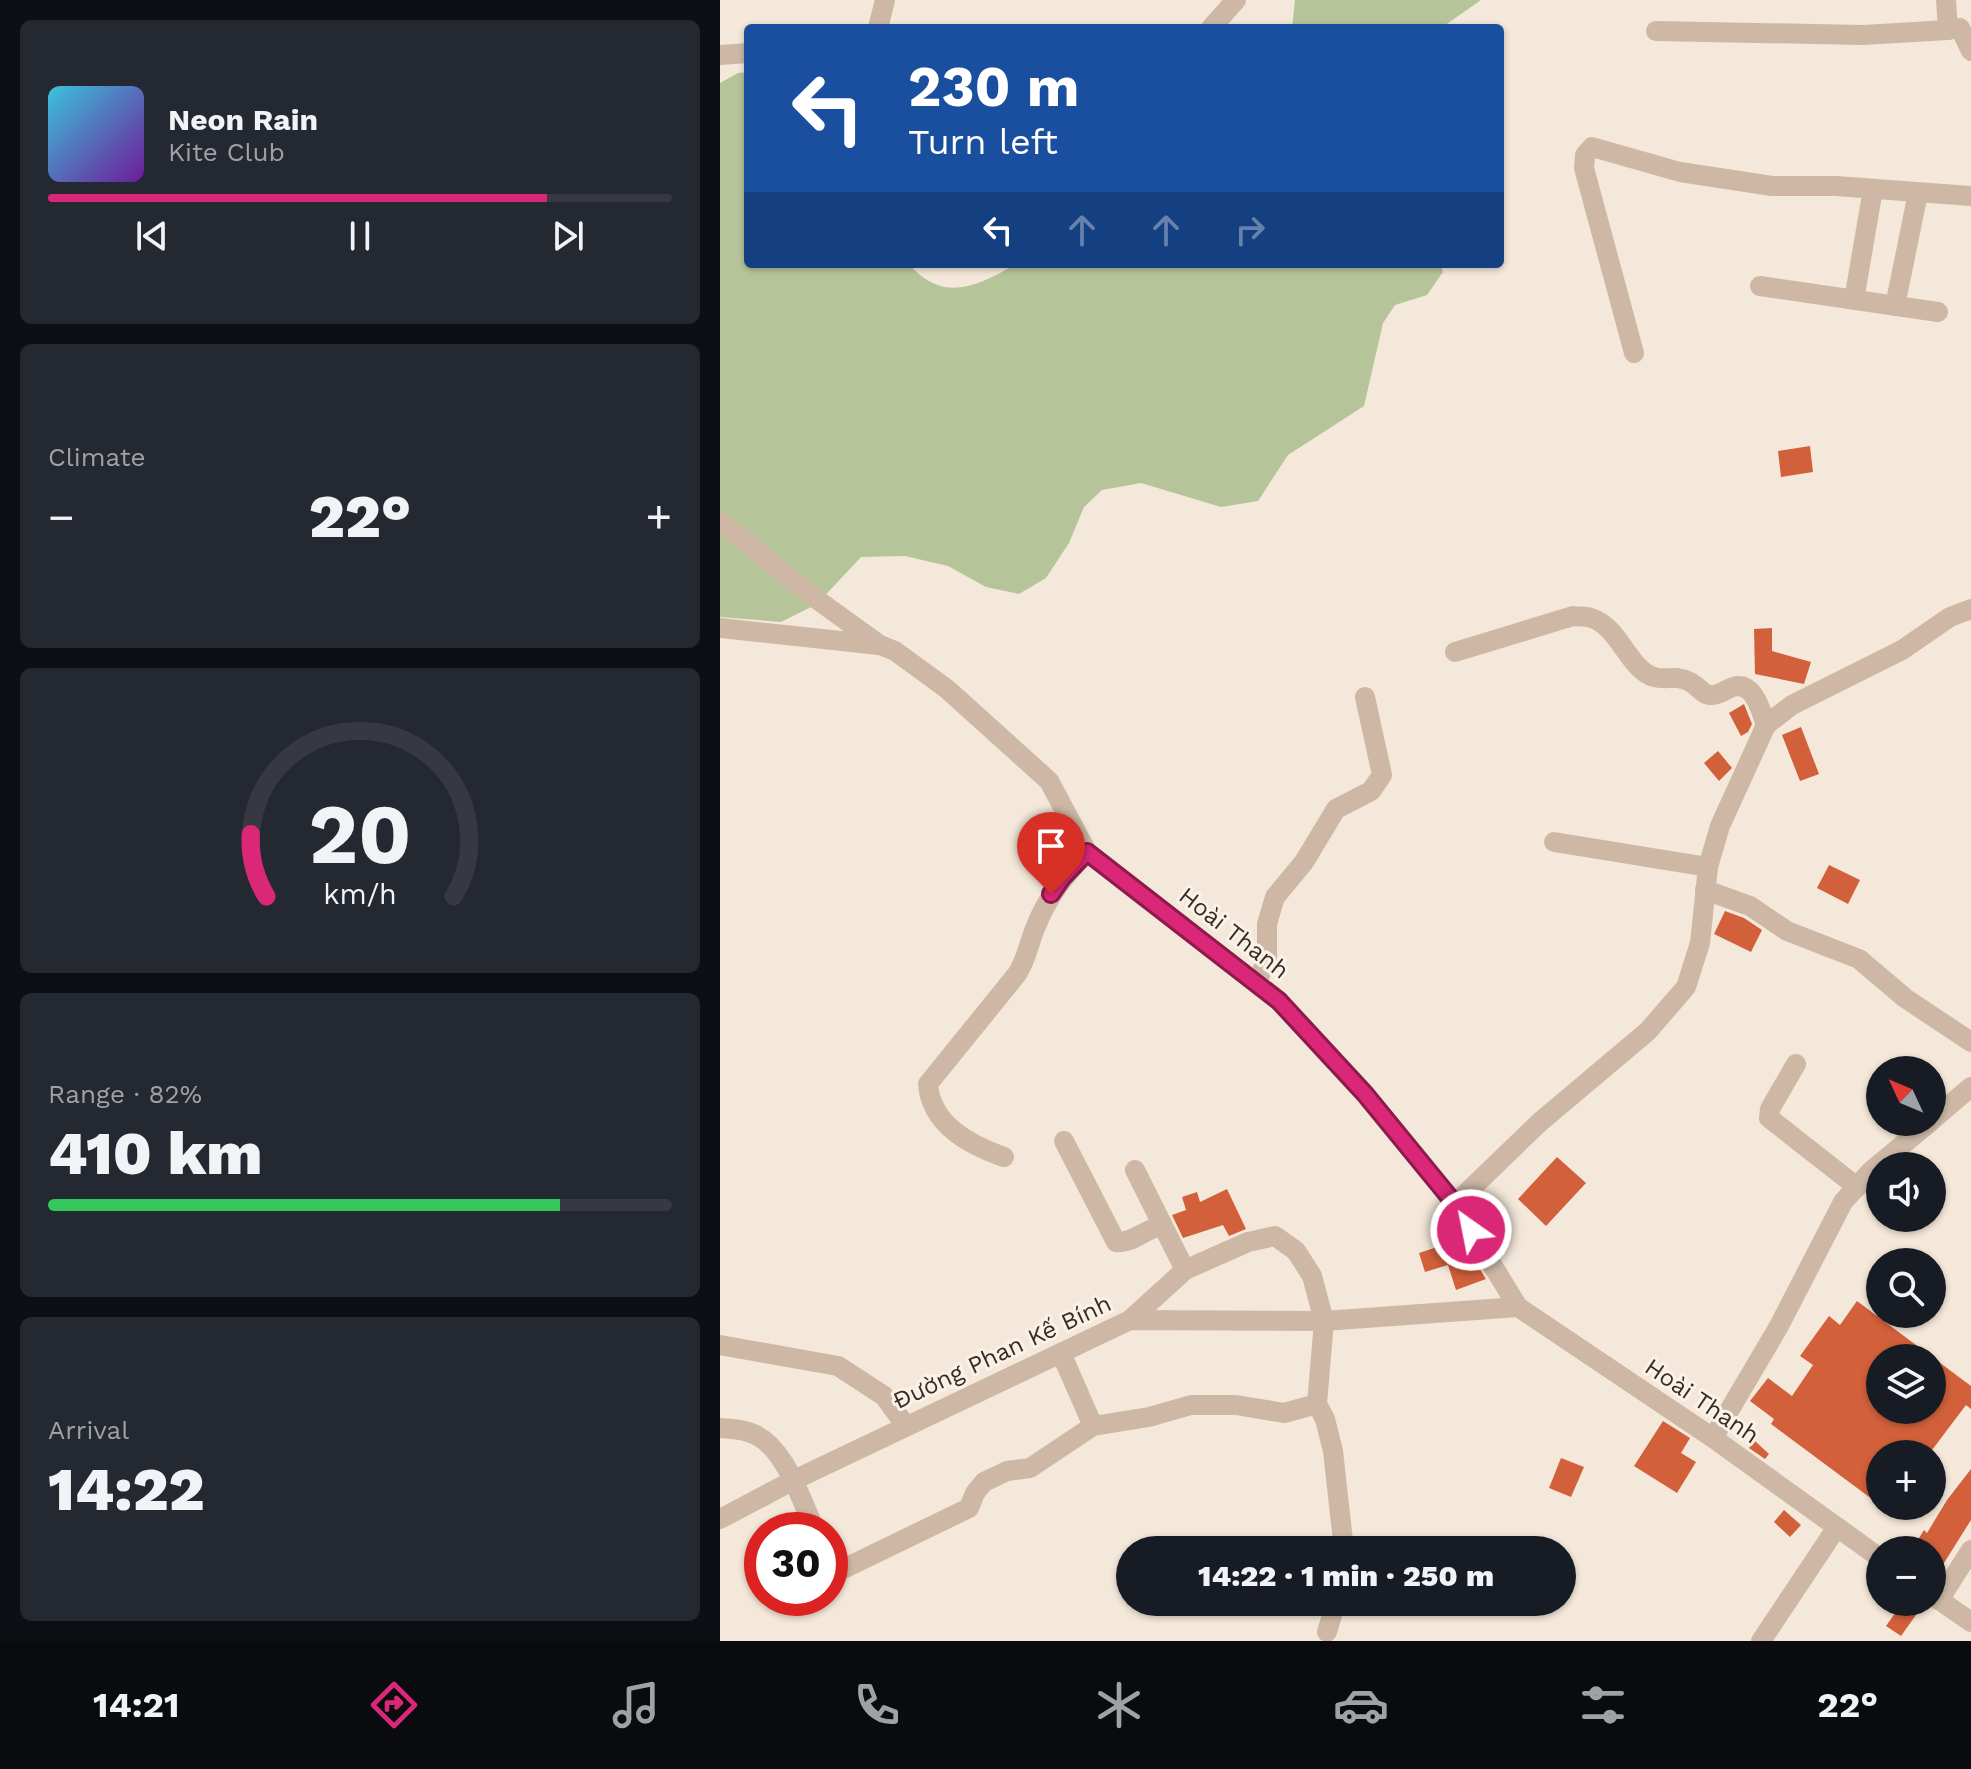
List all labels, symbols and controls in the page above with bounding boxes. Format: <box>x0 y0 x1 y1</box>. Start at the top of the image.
text: 230 m <box>908 54 1079 120</box>
icon: left <box>776 56 880 160</box>
text: Neon Rain <box>168 102 318 137</box>
text: Turn left <box>908 121 1058 163</box>
text: Kite Club <box>168 137 285 167</box>
icon: left <box>976 208 1020 252</box>
icon: ahead <box>1060 208 1104 252</box>
icon: ahead <box>1144 208 1188 252</box>
icon: right <box>1228 208 1272 252</box>
icon: previous <box>130 214 174 258</box>
icon: pause <box>338 214 382 258</box>
icon: next <box>546 214 590 258</box>
text: Climate <box>48 442 146 472</box>
text: 22° <box>309 481 411 552</box>
text: − <box>48 491 75 543</box>
text: + <box>645 491 672 543</box>
text: 20 <box>308 785 412 882</box>
pin <box>1017 812 1085 894</box>
icon: arrive <box>1029 824 1073 868</box>
text: km/h <box>323 877 397 911</box>
street label: Hoài Thanh <box>1174 881 1294 985</box>
north arrow <box>1866 1056 1946 1136</box>
map controls <box>1866 1056 1946 1616</box>
text: Range · 82% <box>48 1079 202 1109</box>
text: 410 km <box>48 1118 262 1189</box>
button: sound <box>1866 1152 1946 1232</box>
position arrow <box>1429 1188 1513 1272</box>
button: search <box>1866 1248 1946 1328</box>
street label: Đường Phan Kế Bính <box>889 1289 1115 1415</box>
button: layers <box>1866 1344 1946 1424</box>
street label: Hoài Thanh <box>1640 1353 1764 1449</box>
text: Arrival <box>48 1415 129 1445</box>
button: + <box>1866 1440 1946 1520</box>
text: 14:22 <box>48 1454 205 1525</box>
speed limit sign: 30 <box>744 1512 848 1616</box>
button: − <box>1866 1536 1946 1616</box>
text: 14:22 · 1 min · 250 m <box>1198 1558 1494 1593</box>
icon: directions <box>366 1677 422 1733</box>
icon: music <box>608 1677 664 1733</box>
icon: phone <box>849 1677 905 1733</box>
icon: climate <box>1091 1677 1147 1733</box>
icon: car <box>1333 1677 1389 1733</box>
icon: filters <box>1575 1677 1631 1733</box>
text: 14:21 <box>93 1684 180 1726</box>
text: 22° <box>1817 1684 1878 1726</box>

